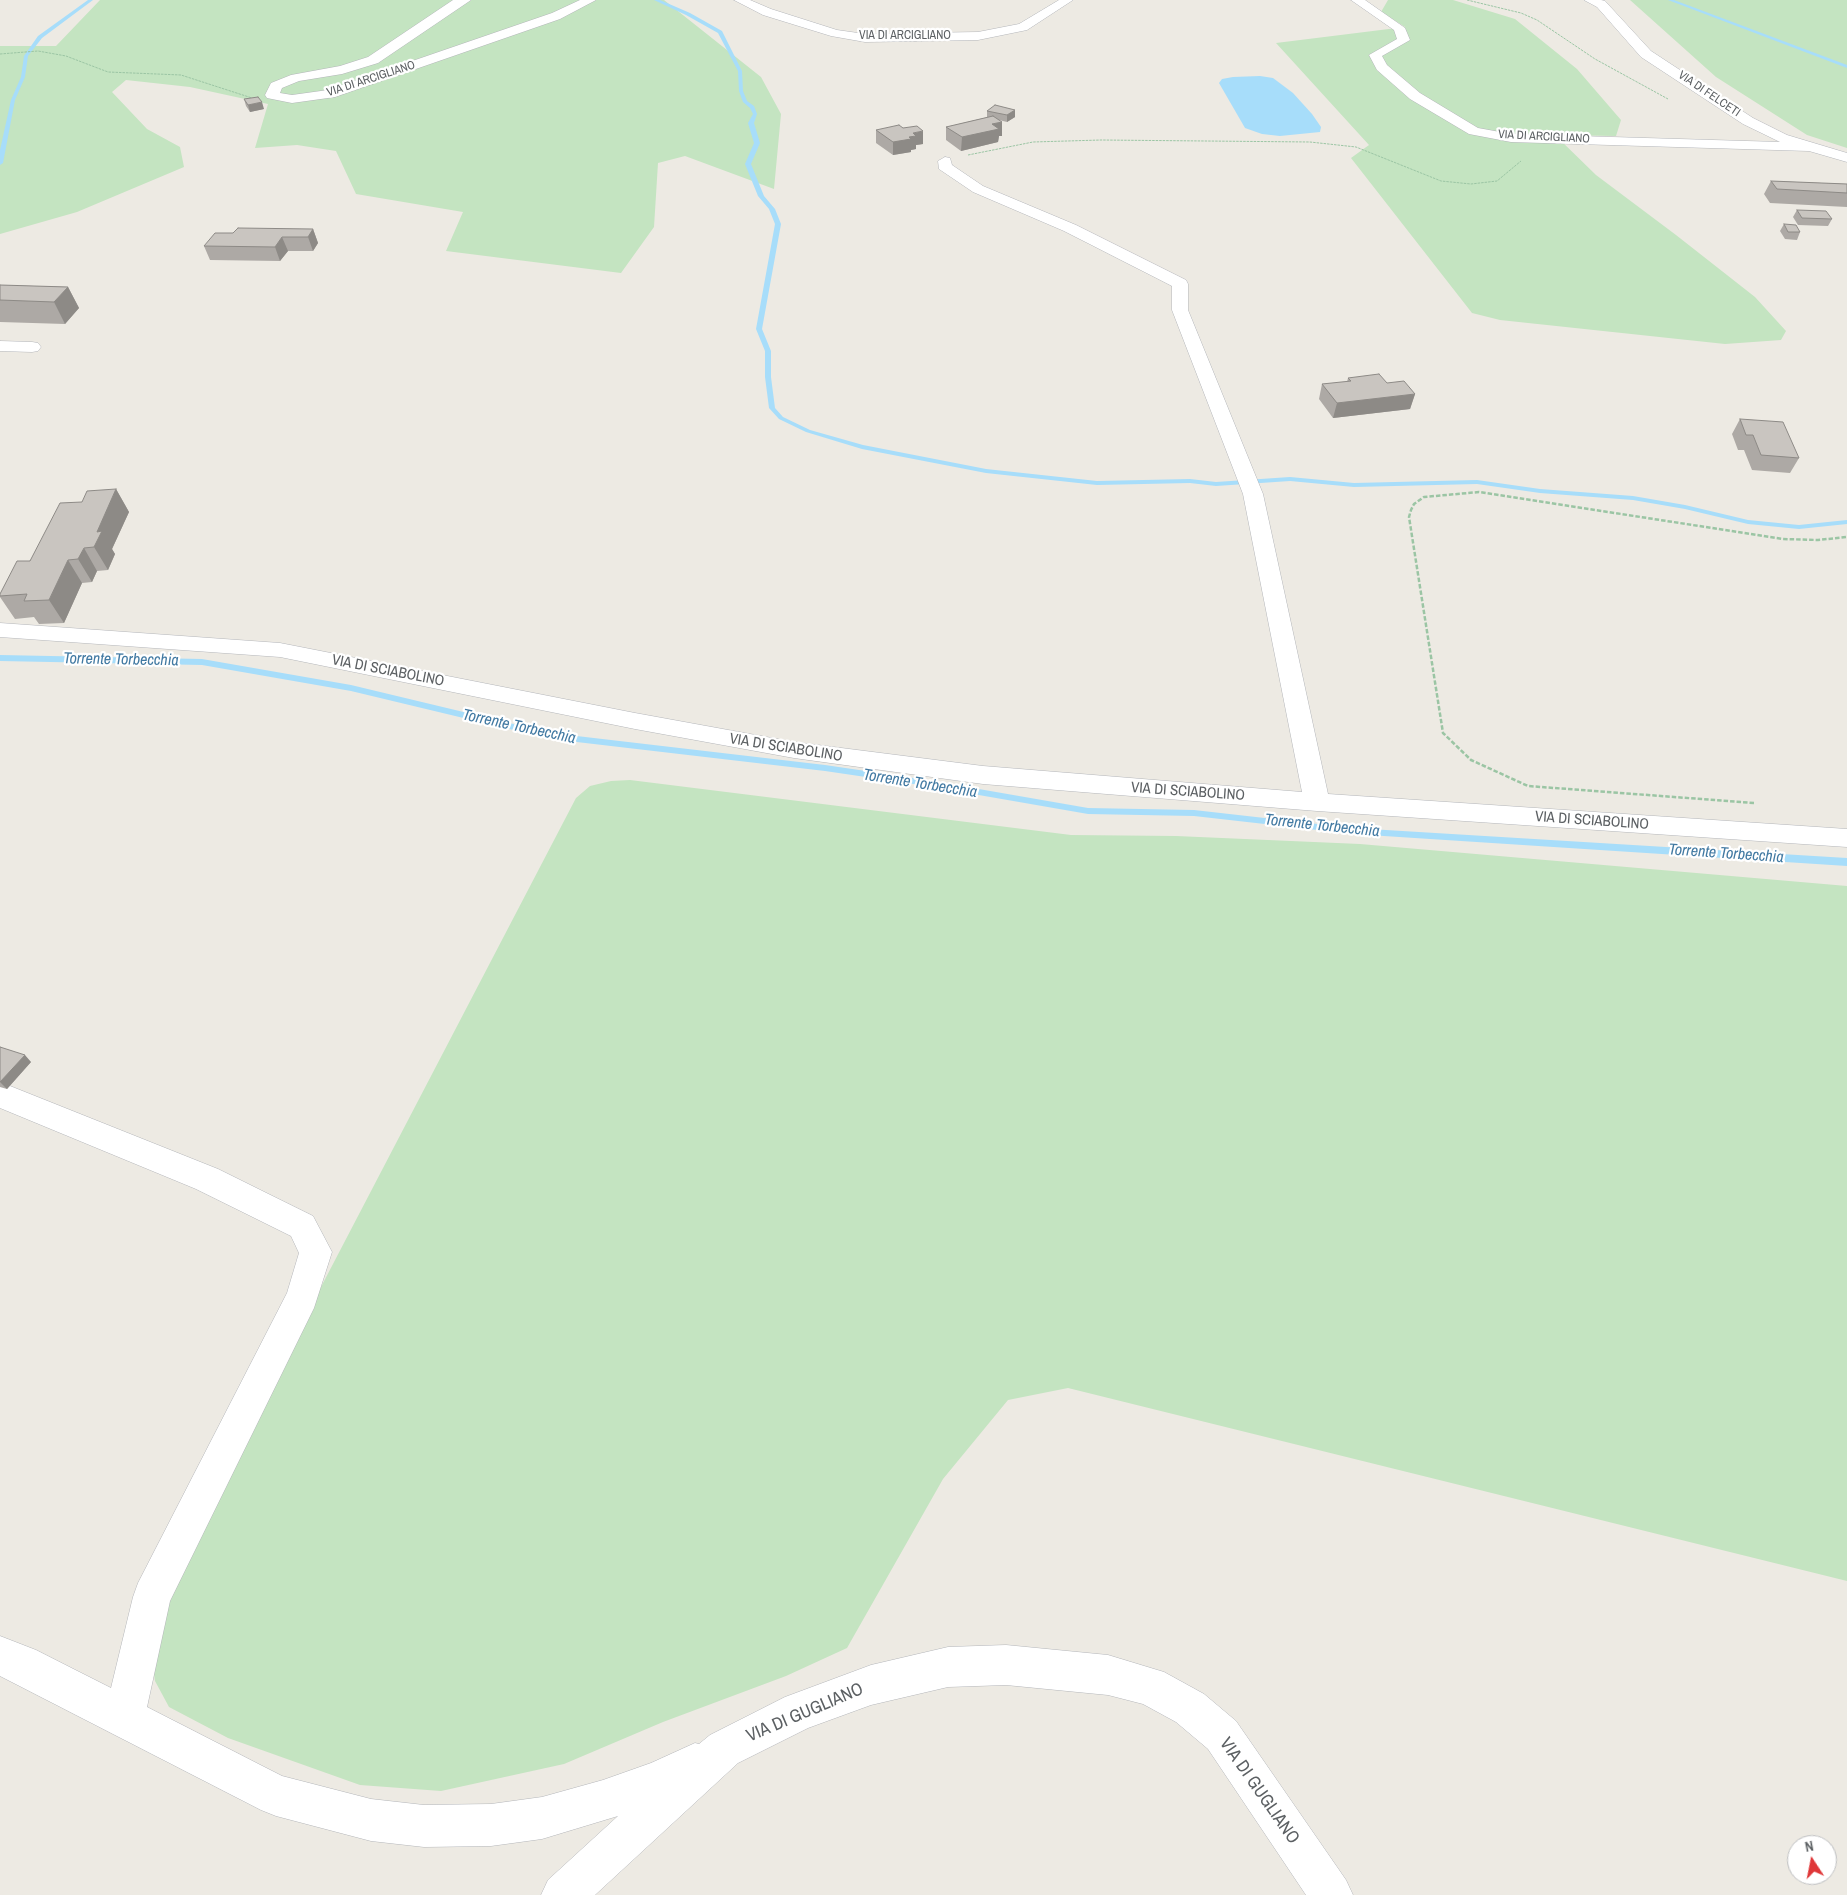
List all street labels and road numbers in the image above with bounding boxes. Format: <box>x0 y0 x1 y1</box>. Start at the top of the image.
street label: VIA DI ARCIGLIANO <box>859 29 951 43</box>
street label: VIA DI ARCIGLIANO <box>325 58 417 100</box>
street label: VIA DI FELCETI <box>1675 68 1743 120</box>
street label: VIA DI ARCIGLIANO <box>1498 127 1590 147</box>
street label: VIA DI SCIABOLINO <box>330 651 446 691</box>
street label: VIA DI SCIABOLINO <box>728 730 844 766</box>
street label: VIA DI SCIABOLINO <box>1130 779 1246 805</box>
street label: VIA DI SCIABOLINO <box>1534 808 1650 834</box>
street label: VIA DI GUGLIANO <box>743 1679 867 1747</box>
street label: VIA DI GUGLIANO <box>1214 1734 1304 1848</box>

